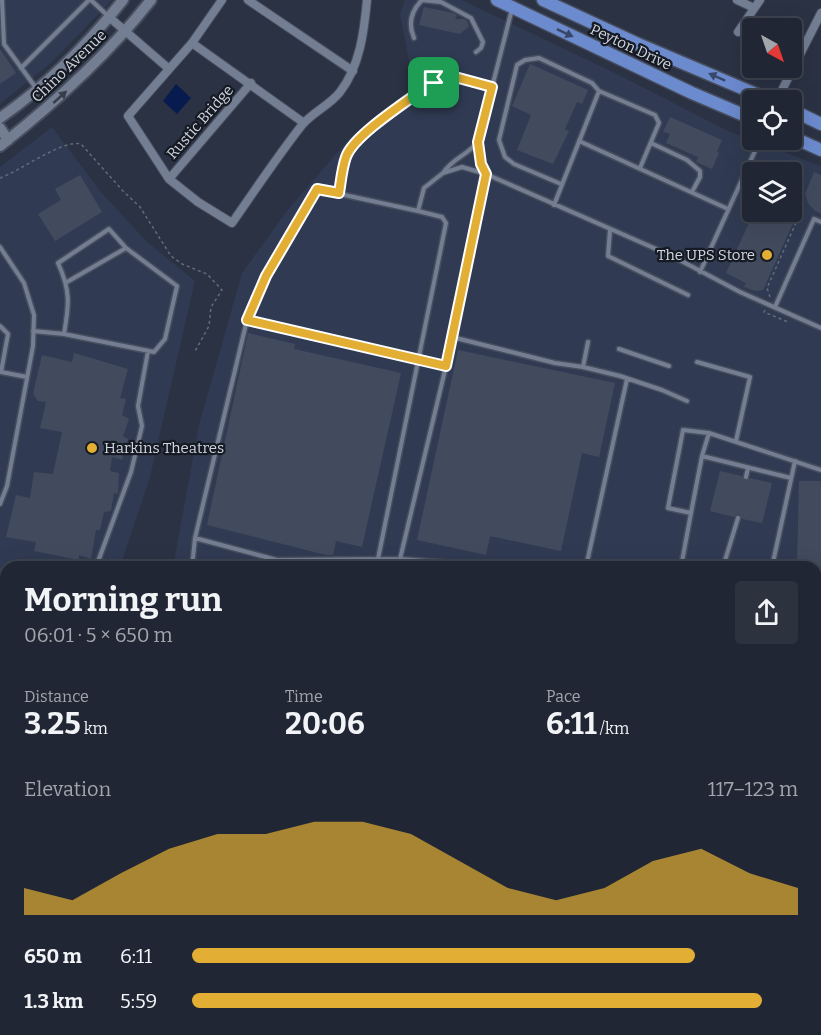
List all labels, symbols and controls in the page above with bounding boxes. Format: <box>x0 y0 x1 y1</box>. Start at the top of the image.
north arrow <box>742 18 802 78</box>
map controls <box>742 18 802 222</box>
street label: Peyton Drive <box>587 20 675 74</box>
street label: Chino Avenue <box>28 26 110 106</box>
one-way arrow <box>557 29 574 38</box>
pin <box>408 57 459 108</box>
icon: arrive <box>417 66 450 99</box>
one-way arrow <box>707 72 725 82</box>
street label: Rustic Bridge <box>163 81 237 163</box>
button: locate <box>742 90 802 150</box>
one-way arrow <box>52 91 67 104</box>
button: layers <box>742 162 802 222</box>
place label: The UPS Store <box>657 246 755 264</box>
marker: The UPS Store <box>760 248 774 262</box>
place label: Harkins Theatres <box>104 439 224 457</box>
marker: Harkins Theatres <box>85 441 99 455</box>
text: Morning run <box>24 580 222 620</box>
button: share <box>735 581 798 644</box>
text: 06:01 · 5 × 650 m <box>24 623 173 647</box>
text: Distance <box>24 687 89 706</box>
text: Time <box>285 687 323 706</box>
text: Pace <box>546 687 581 706</box>
text: 3.25 <box>24 706 81 742</box>
text: 20:06 <box>285 706 365 742</box>
text: 6:11 <box>546 706 597 742</box>
text: km <box>81 719 108 738</box>
text: /km <box>597 719 629 738</box>
text: Elevation <box>24 777 111 801</box>
text: 117–123 m <box>708 777 798 801</box>
text: 650 m <box>24 944 82 968</box>
text: 6:11 <box>120 944 152 968</box>
text: 1.3 km <box>24 989 83 1013</box>
text: 5:59 <box>120 989 157 1013</box>

